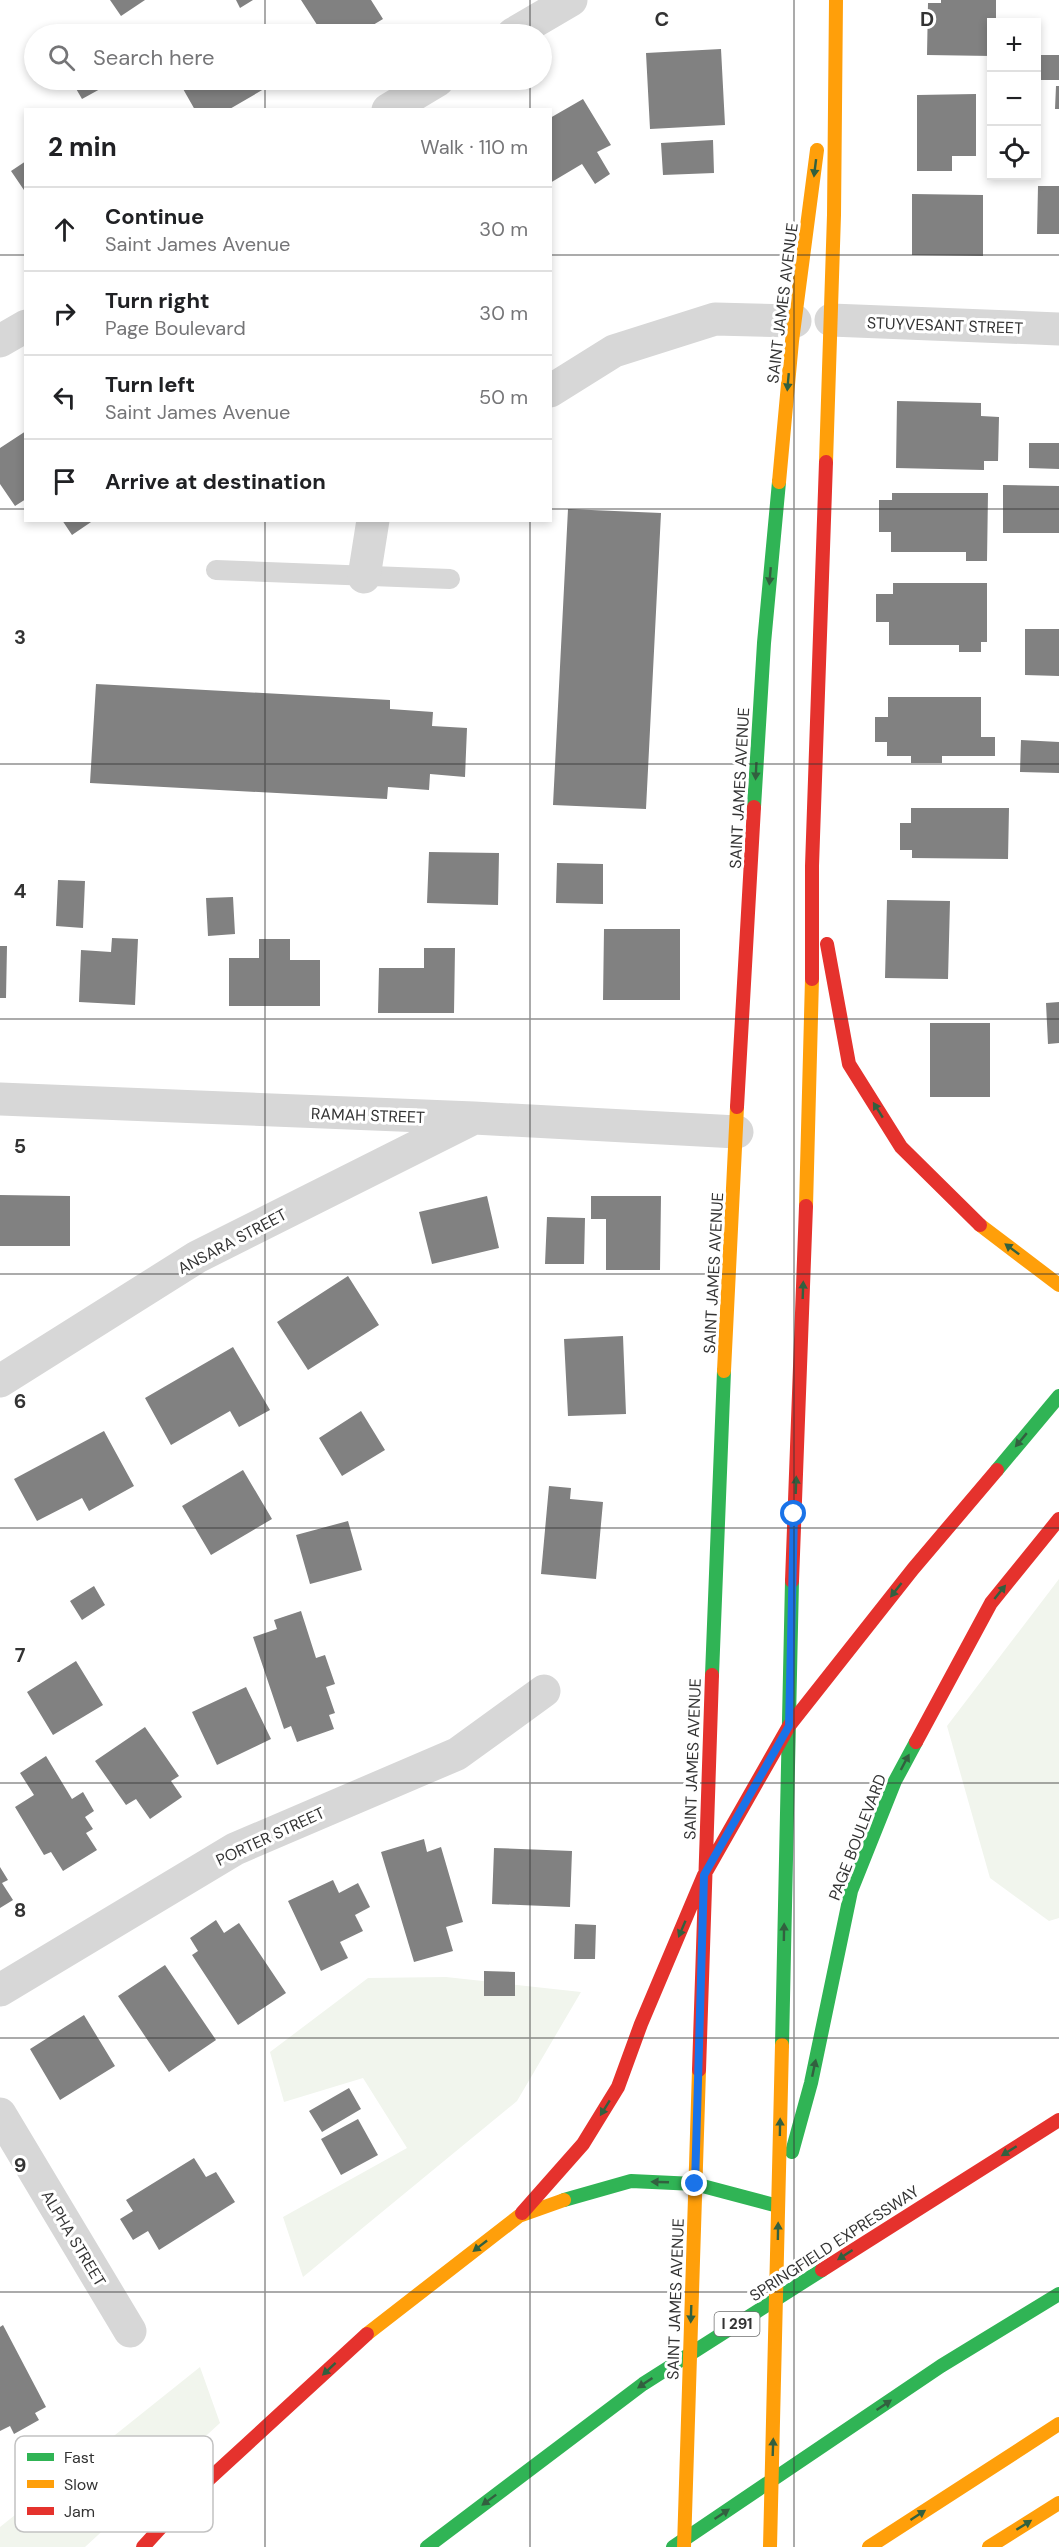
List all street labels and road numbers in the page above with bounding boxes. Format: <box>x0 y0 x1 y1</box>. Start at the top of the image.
street label: SAINT JAMES AVENUE <box>762 222 803 385</box>
street label: STUYVESANT STREET <box>867 312 1023 339</box>
street label: SAINT JAMES AVENUE <box>725 707 754 869</box>
street label: RAMAH STREET <box>311 1103 425 1128</box>
street label: SAINT JAMES AVENUE <box>699 1192 728 1354</box>
street label: ANSARA STREET <box>174 1204 290 1279</box>
street label: SAINT JAMES AVENUE <box>679 1678 706 1840</box>
street label: PAGE BOULEVARD <box>824 1771 891 1903</box>
street label: PORTER STREET <box>213 1802 328 1871</box>
street label: SPRINGFIELD EXPRESSWAY <box>746 2181 923 2306</box>
street label: ALPHA STREET <box>37 2186 111 2290</box>
street label: SAINT JAMES AVENUE <box>662 2218 689 2380</box>
road number: I 291 <box>714 2312 760 2336</box>

